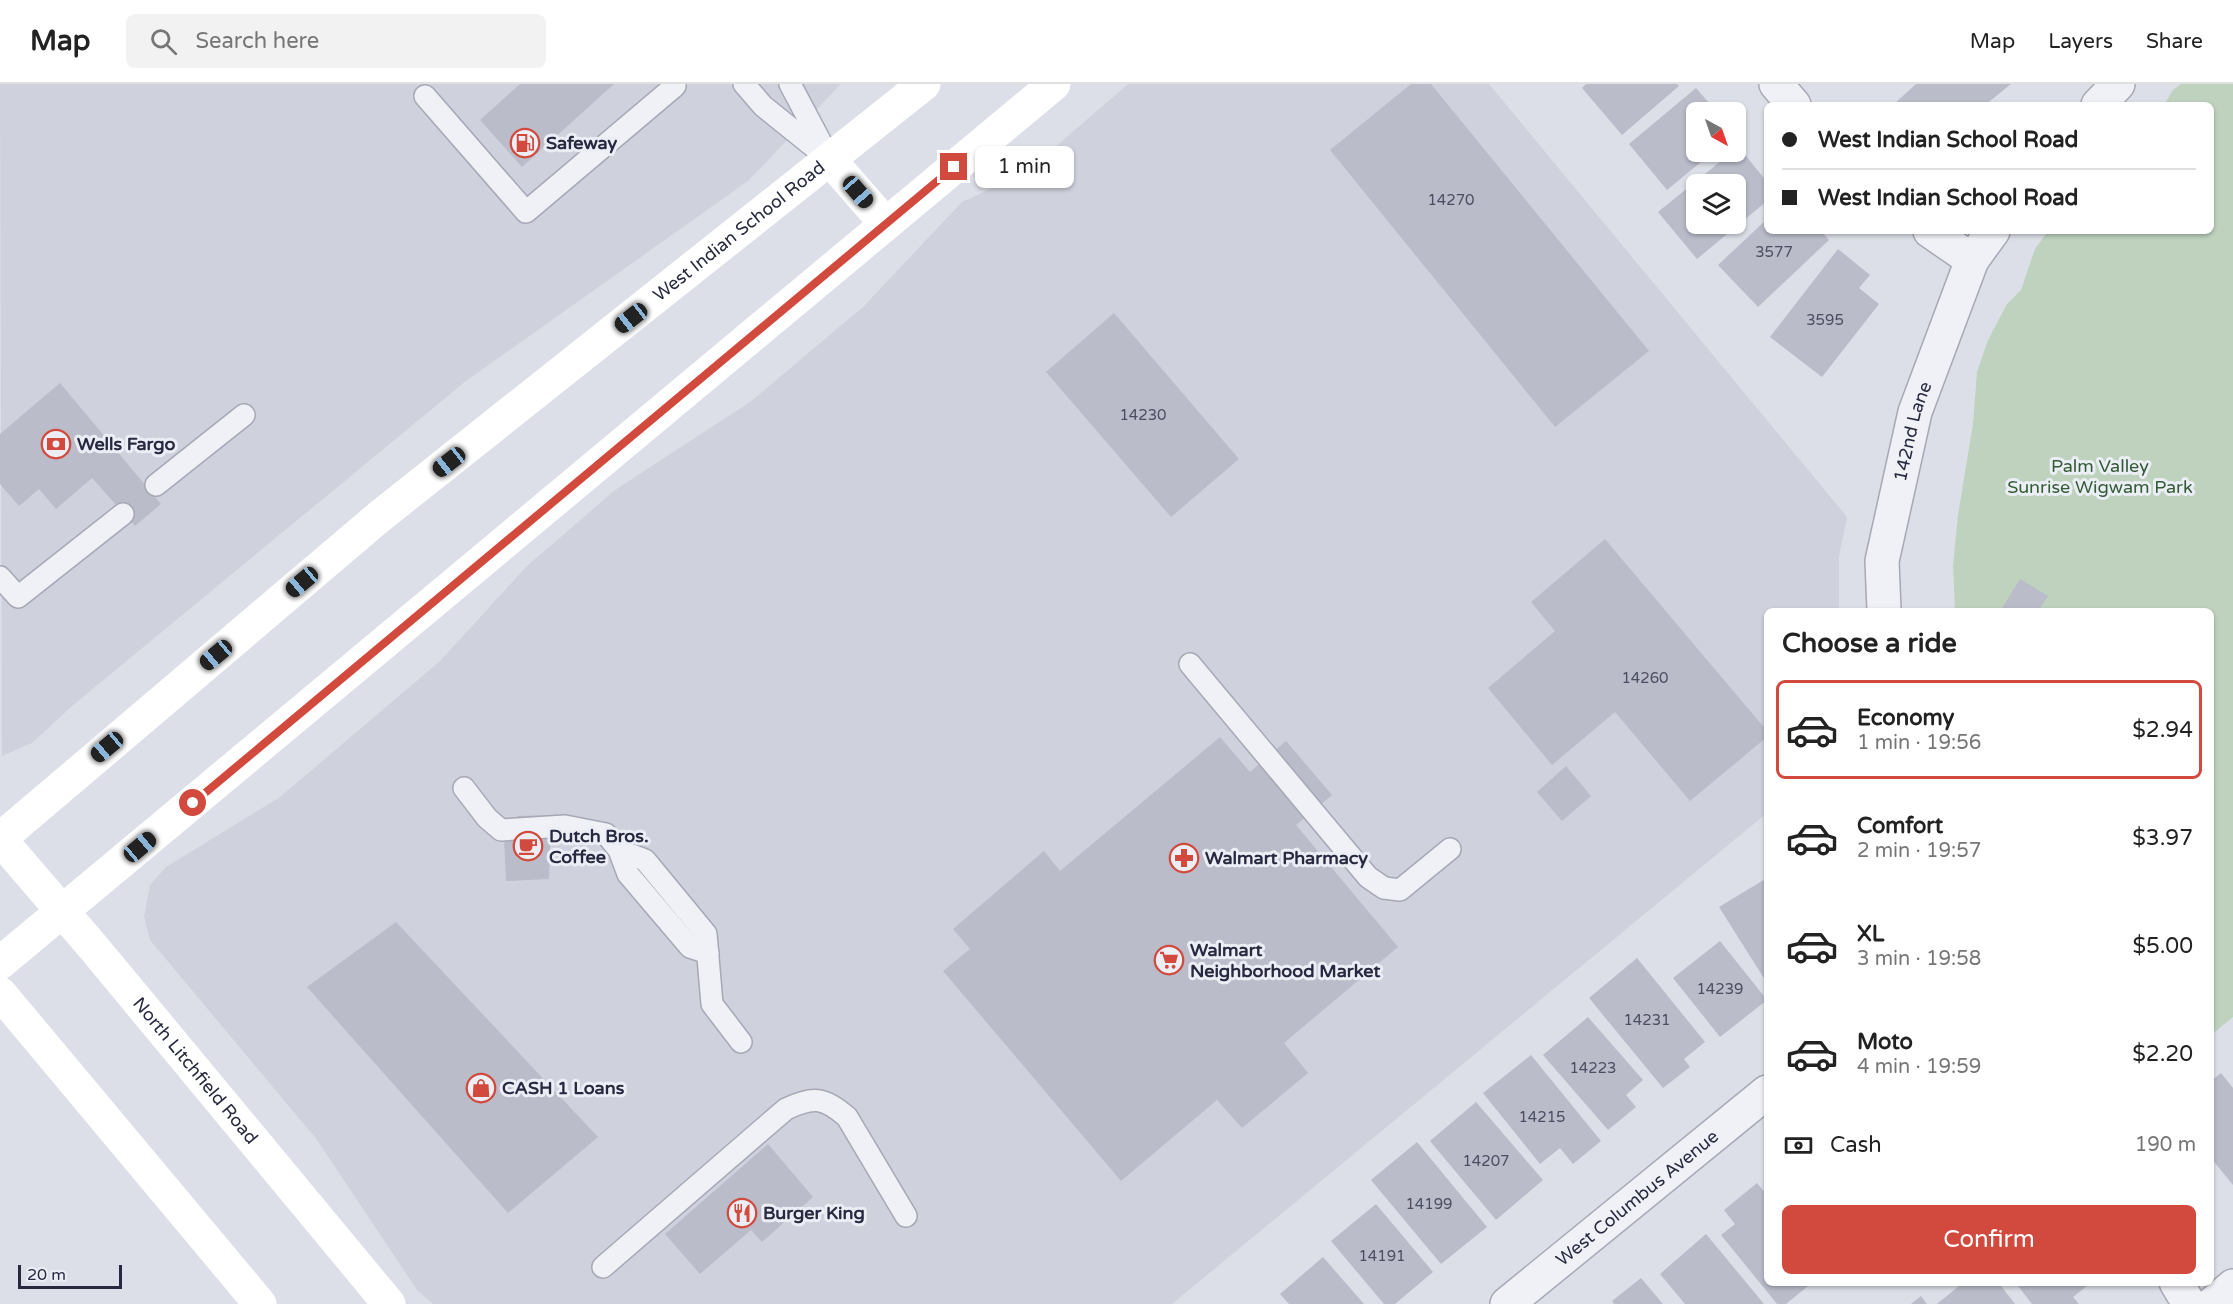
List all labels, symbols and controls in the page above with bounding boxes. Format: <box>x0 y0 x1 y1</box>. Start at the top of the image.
search box <box>126 14 546 68</box>
text: Map <box>30 24 90 58</box>
icon: search <box>147 25 180 58</box>
text: Search here <box>195 28 319 54</box>
text: Map <box>1970 29 2015 54</box>
text: Layers <box>2048 29 2113 54</box>
text: Share <box>2146 29 2203 54</box>
north arrow <box>1686 102 1746 162</box>
map controls <box>1686 102 1746 234</box>
fuel station icon: Safeway <box>509 127 541 159</box>
text: West Indian School Road <box>1818 127 2079 153</box>
place label: Safeway <box>546 132 618 154</box>
callout: 1 min <box>975 146 1074 188</box>
route end <box>940 153 967 180</box>
text: 1 min <box>998 155 1051 179</box>
street label: West Indian School Road <box>649 156 829 306</box>
car <box>839 173 877 211</box>
button: layers <box>1686 174 1746 234</box>
text: West Indian School Road <box>1818 185 2079 211</box>
house number: 14270 <box>1427 191 1475 209</box>
house number: 3577 <box>1755 243 1793 261</box>
car <box>611 300 651 336</box>
house number: 3595 <box>1806 311 1844 329</box>
street label: 142nd Lane <box>1889 378 1936 484</box>
house number: 14230 <box>1119 406 1167 424</box>
bank icon: Wells Fargo <box>40 428 72 460</box>
place label: Wells Fargo <box>77 433 176 455</box>
car <box>429 444 469 480</box>
park label: Palm Valley Sunrise Wigwam Park <box>2007 455 2193 498</box>
car <box>282 564 322 600</box>
text: Choose a ride <box>1782 627 1957 660</box>
car <box>196 637 236 673</box>
house number: 14260 <box>1621 669 1669 687</box>
icon: car <box>1785 703 1839 757</box>
text: Economy <box>1857 705 1954 731</box>
text: $2.94 <box>2132 717 2193 743</box>
car <box>87 729 127 765</box>
text: 1 min · 19:56 <box>1857 731 1981 755</box>
route start <box>179 789 206 816</box>
icon: car <box>1785 811 1839 865</box>
text: Comfort <box>1857 813 1943 839</box>
place label: Dutch Bros. Coffee <box>549 825 649 868</box>
text: $3.97 <box>2132 825 2193 851</box>
car <box>120 829 160 865</box>
cafe icon: Dutch Bros. Coffee <box>512 830 544 862</box>
text: 2 min · 19:57 <box>1857 839 1981 863</box>
pharmacy icon: Walmart Pharmacy <box>1168 842 1200 874</box>
place label: Walmart Pharmacy <box>1205 847 1368 869</box>
icon: car <box>1785 919 1839 973</box>
text: XL <box>1857 921 1884 947</box>
text: $5.00 <box>2132 933 2193 959</box>
place label: Walmart Neighborhood Market <box>1190 939 1381 982</box>
supermarket icon: Walmart Neighborhood Market <box>1153 944 1185 976</box>
text: 3 min · 19:58 <box>1857 947 1981 971</box>
house number: 14239 <box>1696 980 1744 998</box>
street label: North Litchfield Road <box>128 993 263 1148</box>
house number: 14231 <box>1623 1011 1671 1029</box>
icon: car <box>1785 1027 1839 1081</box>
text: Moto <box>1857 1029 1913 1055</box>
text: $2.20 <box>2132 1041 2193 1067</box>
text: 4 min · 19:59 <box>1857 1055 1981 1079</box>
house number: 14223 <box>1569 1059 1617 1077</box>
shop icon: CASH 1 Loans <box>465 1072 497 1104</box>
place label: CASH 1 Loans <box>502 1077 625 1099</box>
house number: 14215 <box>1518 1108 1566 1126</box>
street label: West Columbus Avenue <box>1552 1125 1723 1271</box>
icon: cash <box>1782 1129 1815 1162</box>
text: Cash <box>1830 1132 1882 1158</box>
text: 190 m <box>2135 1133 2196 1157</box>
house number: 14207 <box>1462 1152 1510 1170</box>
house number: 14199 <box>1405 1195 1453 1213</box>
restaurant icon: Burger King <box>726 1197 758 1229</box>
place label: Burger King <box>763 1202 865 1224</box>
button: Confirm <box>1782 1205 2196 1274</box>
house number: 14191 <box>1358 1247 1406 1265</box>
scale bar <box>18 1262 122 1290</box>
text: 20 m <box>27 1265 66 1285</box>

